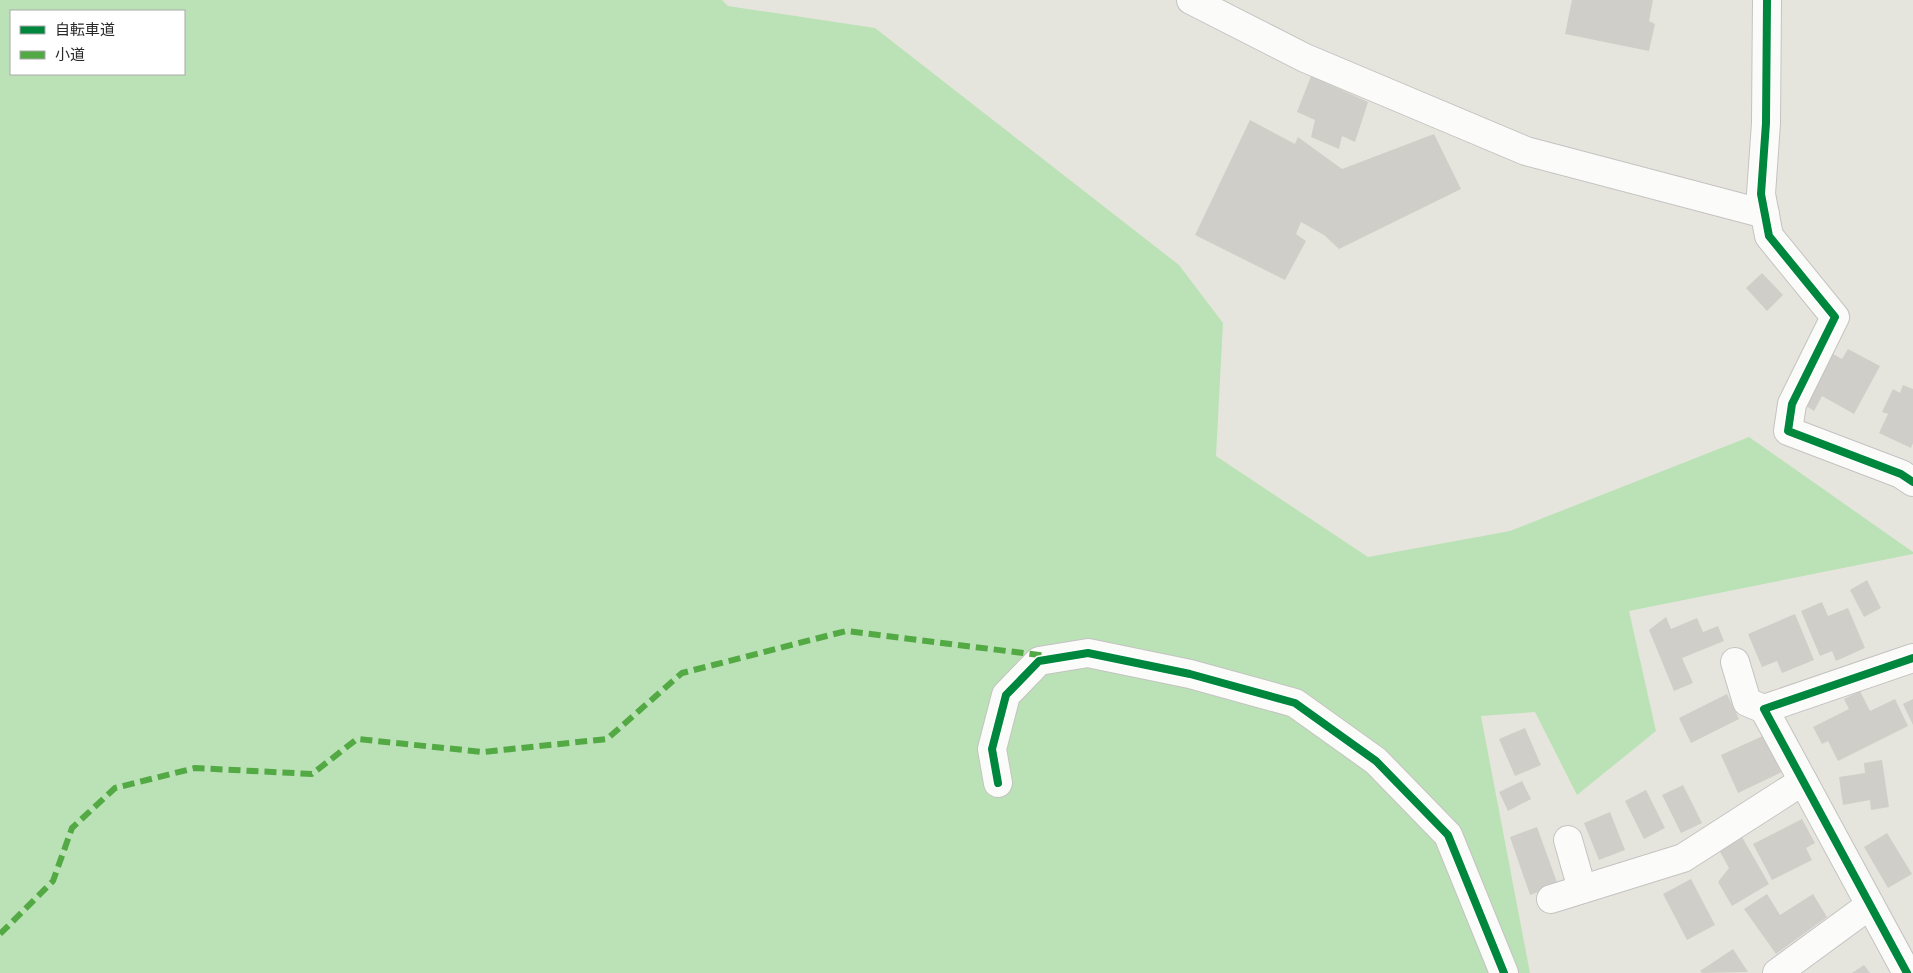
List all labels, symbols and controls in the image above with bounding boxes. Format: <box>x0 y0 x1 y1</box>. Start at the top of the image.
legend <box>10 10 185 75</box>
text: 自転車道 <box>55 20 115 40</box>
text: 小道 <box>55 45 85 65</box>

